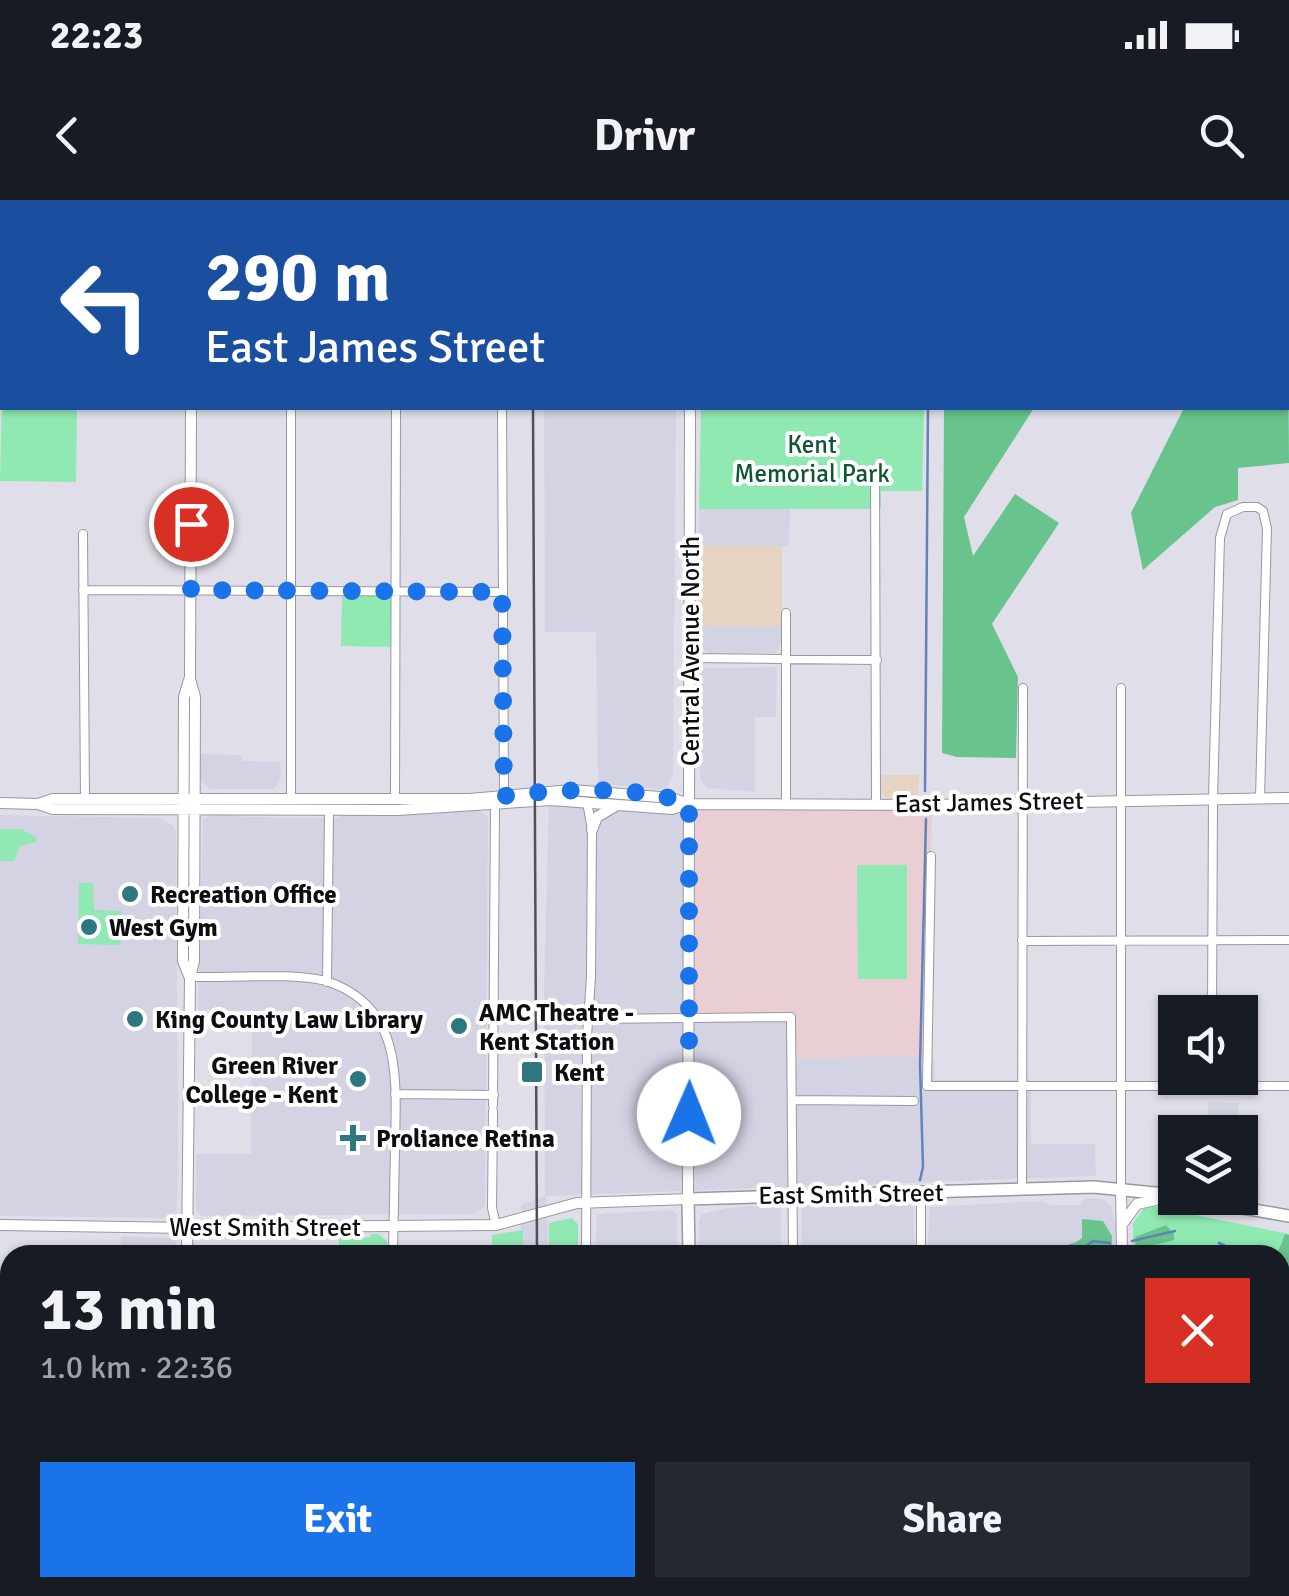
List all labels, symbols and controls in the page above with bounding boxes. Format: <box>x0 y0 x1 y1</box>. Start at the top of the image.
text: 22:23 <box>50 12 143 59</box>
icon: back <box>40 108 95 163</box>
text: Drivr <box>594 108 695 163</box>
icon: search <box>1194 108 1249 163</box>
text: 290 m <box>205 234 390 320</box>
icon: left <box>40 240 170 370</box>
text: East James Street <box>205 320 545 375</box>
park label: Kent Memorial Park <box>734 429 890 489</box>
pin <box>149 482 234 567</box>
icon: arrive <box>164 497 219 552</box>
street label: Central Avenue North <box>675 536 706 766</box>
street label: East James Street <box>894 785 1084 819</box>
place label: Recreation Office <box>150 879 337 910</box>
marker: Recreation Office <box>119 883 141 905</box>
place label: West Gym <box>109 912 218 943</box>
marker: West Gym <box>78 916 100 938</box>
map controls <box>1158 995 1258 1215</box>
button: sound <box>1158 995 1258 1095</box>
place label: AMC Theatre - Kent Station <box>479 997 634 1057</box>
place label: King County Law Library <box>155 1004 424 1035</box>
marker: King County Law Library <box>124 1008 146 1030</box>
marker: AMC Theatre - Kent Station <box>448 1015 470 1037</box>
place label: Green River College - Kent <box>185 1050 338 1110</box>
place label: Kent <box>554 1057 605 1088</box>
marker: Kent <box>519 1059 545 1085</box>
position arrow <box>637 1062 741 1166</box>
marker: Green River College - Kent <box>347 1068 369 1090</box>
button: layers <box>1158 1115 1258 1215</box>
place label: Proliance Retina <box>376 1123 555 1154</box>
marker: Proliance Retina <box>340 1125 366 1151</box>
street label: East Smith Street <box>758 1177 944 1211</box>
street label: West Smith Street <box>169 1212 361 1243</box>
text: 13 min <box>40 1273 217 1347</box>
button: close <box>1145 1278 1250 1383</box>
text: 1.0 km · 22:36 <box>40 1348 233 1387</box>
button: Exit <box>40 1462 635 1577</box>
button: Share <box>655 1462 1250 1577</box>

